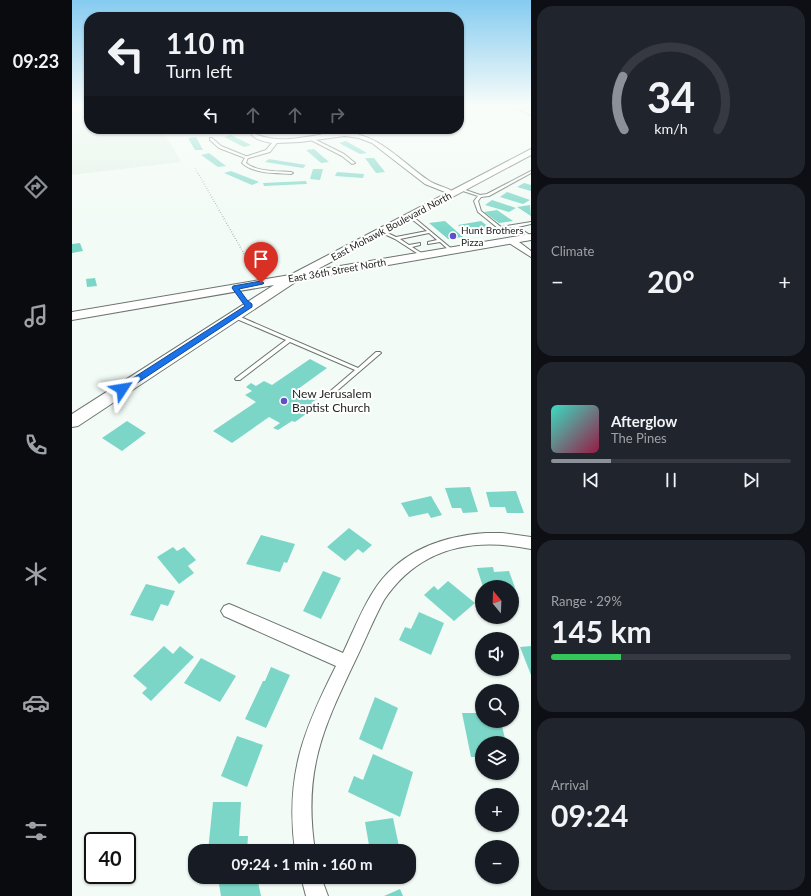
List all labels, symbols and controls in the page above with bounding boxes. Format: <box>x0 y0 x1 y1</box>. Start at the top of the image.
text: 110 m <box>166 26 245 60</box>
icon: left <box>100 28 152 80</box>
text: 09:23 <box>13 50 59 72</box>
text: Turn left <box>166 60 232 82</box>
text: 34 <box>647 72 695 122</box>
icon: left <box>200 104 222 126</box>
icon: ahead <box>242 104 264 126</box>
icon: ahead <box>284 104 306 126</box>
icon: right <box>326 104 348 126</box>
text: km/h <box>654 120 688 137</box>
icon: directions <box>22 173 50 201</box>
street label: East Mohawk Boulevard North <box>329 189 453 263</box>
place label: Hunt Brothers Pizza <box>461 224 524 248</box>
marker: Hunt Brothers Pizza <box>448 231 458 241</box>
pin <box>244 242 278 283</box>
text: Climate <box>551 243 594 259</box>
icon: arrive <box>250 248 272 270</box>
street label: East 36th Street North <box>287 255 387 285</box>
text: 20° <box>647 263 695 299</box>
text: − <box>551 268 564 295</box>
text: + <box>778 268 791 295</box>
icon: music <box>22 302 50 330</box>
position arrow <box>101 368 143 410</box>
place label: New Jerusalem Baptist Church <box>292 386 372 415</box>
marker: New Jerusalem Baptist Church <box>279 396 289 406</box>
text: Afterglow <box>611 412 677 430</box>
text: The Pines <box>611 430 667 446</box>
icon: phone <box>22 431 50 459</box>
icon: previous <box>580 469 602 491</box>
icon: pause <box>660 469 682 491</box>
icon: next <box>740 469 762 491</box>
icon: climate <box>22 560 50 588</box>
north arrow <box>475 580 519 624</box>
map controls <box>475 580 519 884</box>
text: Range · 29% <box>551 593 622 609</box>
text: 145 km <box>551 613 652 649</box>
button: sound <box>475 632 519 676</box>
button: search <box>475 684 519 728</box>
icon: car <box>22 689 50 717</box>
button: layers <box>475 736 519 780</box>
text: Arrival <box>551 777 588 793</box>
button: + <box>475 788 519 832</box>
text: 09:24 <box>551 797 628 833</box>
icon: filters <box>22 817 50 845</box>
speed limit sign: 40 <box>84 832 136 884</box>
button: − <box>475 840 519 884</box>
text: 09:24 · 1 min · 160 m <box>232 855 372 873</box>

